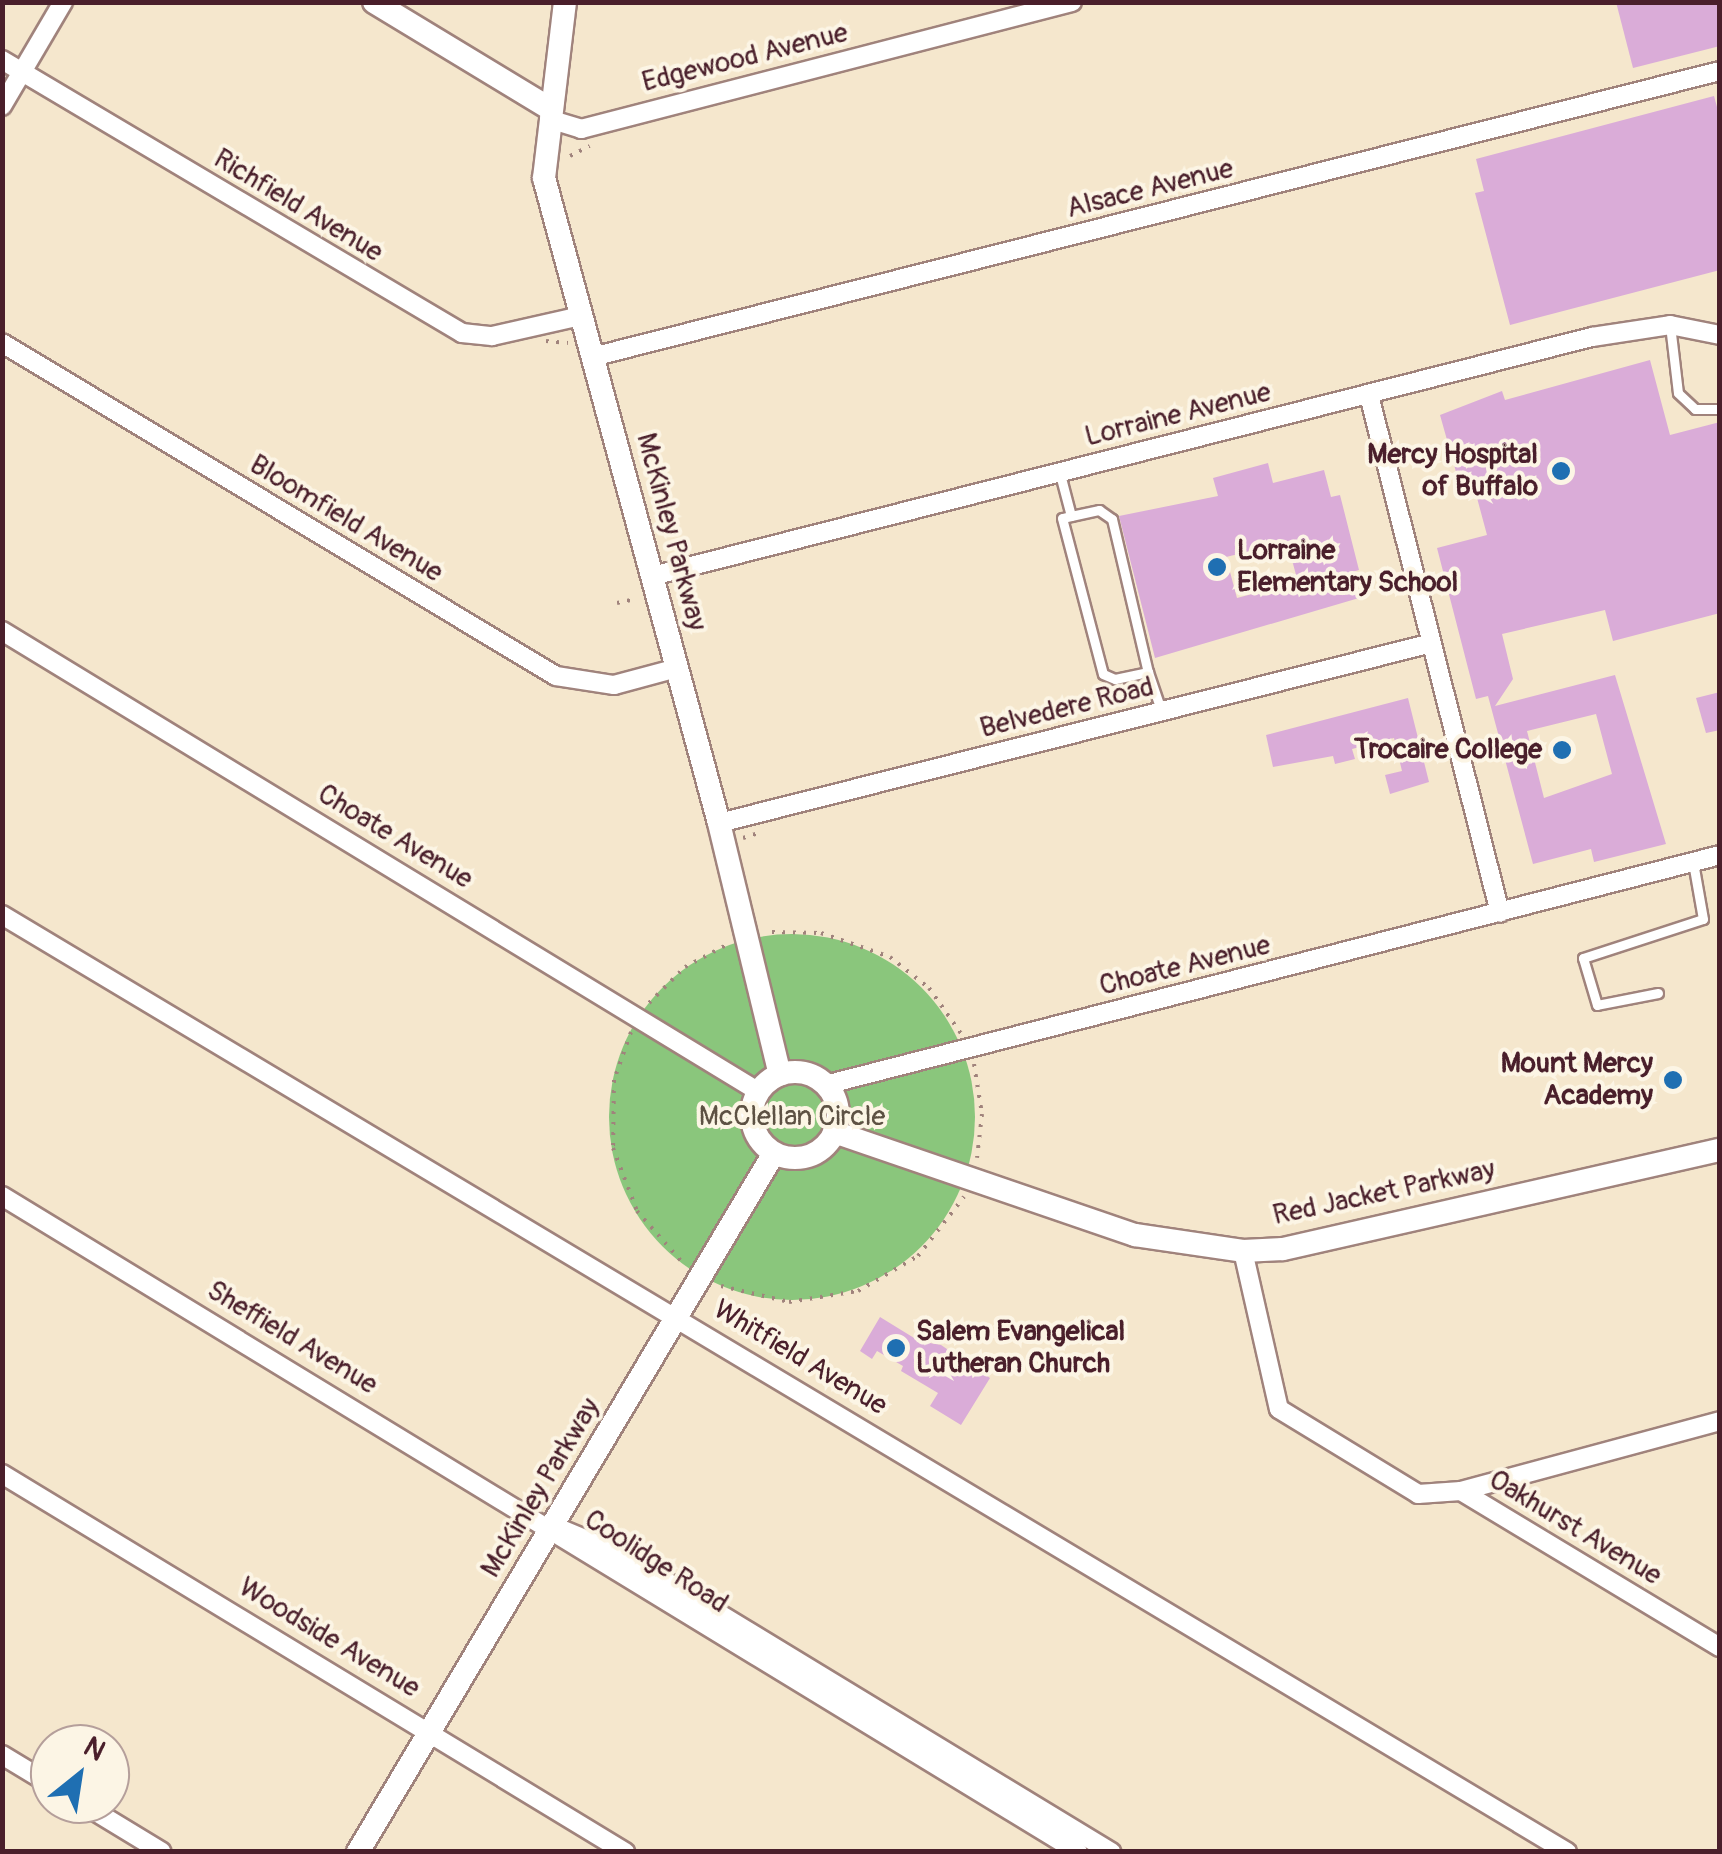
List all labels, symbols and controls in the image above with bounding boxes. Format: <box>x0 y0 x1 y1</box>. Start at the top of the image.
street label: Edgewood Avenue <box>639 16 851 100</box>
street label: Richfield Avenue <box>207 142 389 270</box>
street label: Alsace Avenue <box>1063 152 1237 226</box>
street label: Lorraine Avenue <box>1082 376 1274 454</box>
street label: McKinley Parkway <box>628 430 714 634</box>
place label: Mercy Hospital of Buffalo <box>1367 438 1538 504</box>
street label: Bloomfield Avenue <box>243 448 449 590</box>
marker: Mercy Hospital of Buffalo <box>1548 458 1574 484</box>
place label: Lorraine Elementary School <box>1237 534 1458 600</box>
marker: Lorraine Elementary School <box>1206 556 1228 578</box>
street label: Belvedere Road <box>977 670 1157 746</box>
place label: Trocaire College <box>1354 733 1542 767</box>
marker: Trocaire College <box>1551 739 1573 761</box>
street label: Choate Avenue <box>311 778 479 896</box>
street label: Choate Avenue <box>1096 929 1274 1003</box>
place label: Mount Mercy Academy <box>1501 1047 1653 1113</box>
marker: Mount Mercy Academy <box>1662 1069 1684 1091</box>
park label: McClellan Circle <box>699 1100 885 1134</box>
street label: Red Jacket Parkway <box>1270 1153 1498 1233</box>
street label: Sheffield Avenue <box>201 1274 383 1402</box>
street label: Whitfield Avenue <box>707 1293 893 1423</box>
place label: Salem Evangelical Lutheran Church <box>916 1315 1125 1381</box>
marker: Salem Evangelical Lutheran Church <box>885 1337 907 1359</box>
street label: McKinley Parkway <box>474 1392 608 1584</box>
street label: Oakhurst Avenue <box>1483 1463 1667 1593</box>
street label: Coolidge Road <box>578 1503 734 1621</box>
street label: Woodside Avenue <box>232 1571 426 1705</box>
north arrow <box>30 1724 130 1824</box>
text: N <box>77 1729 111 1769</box>

